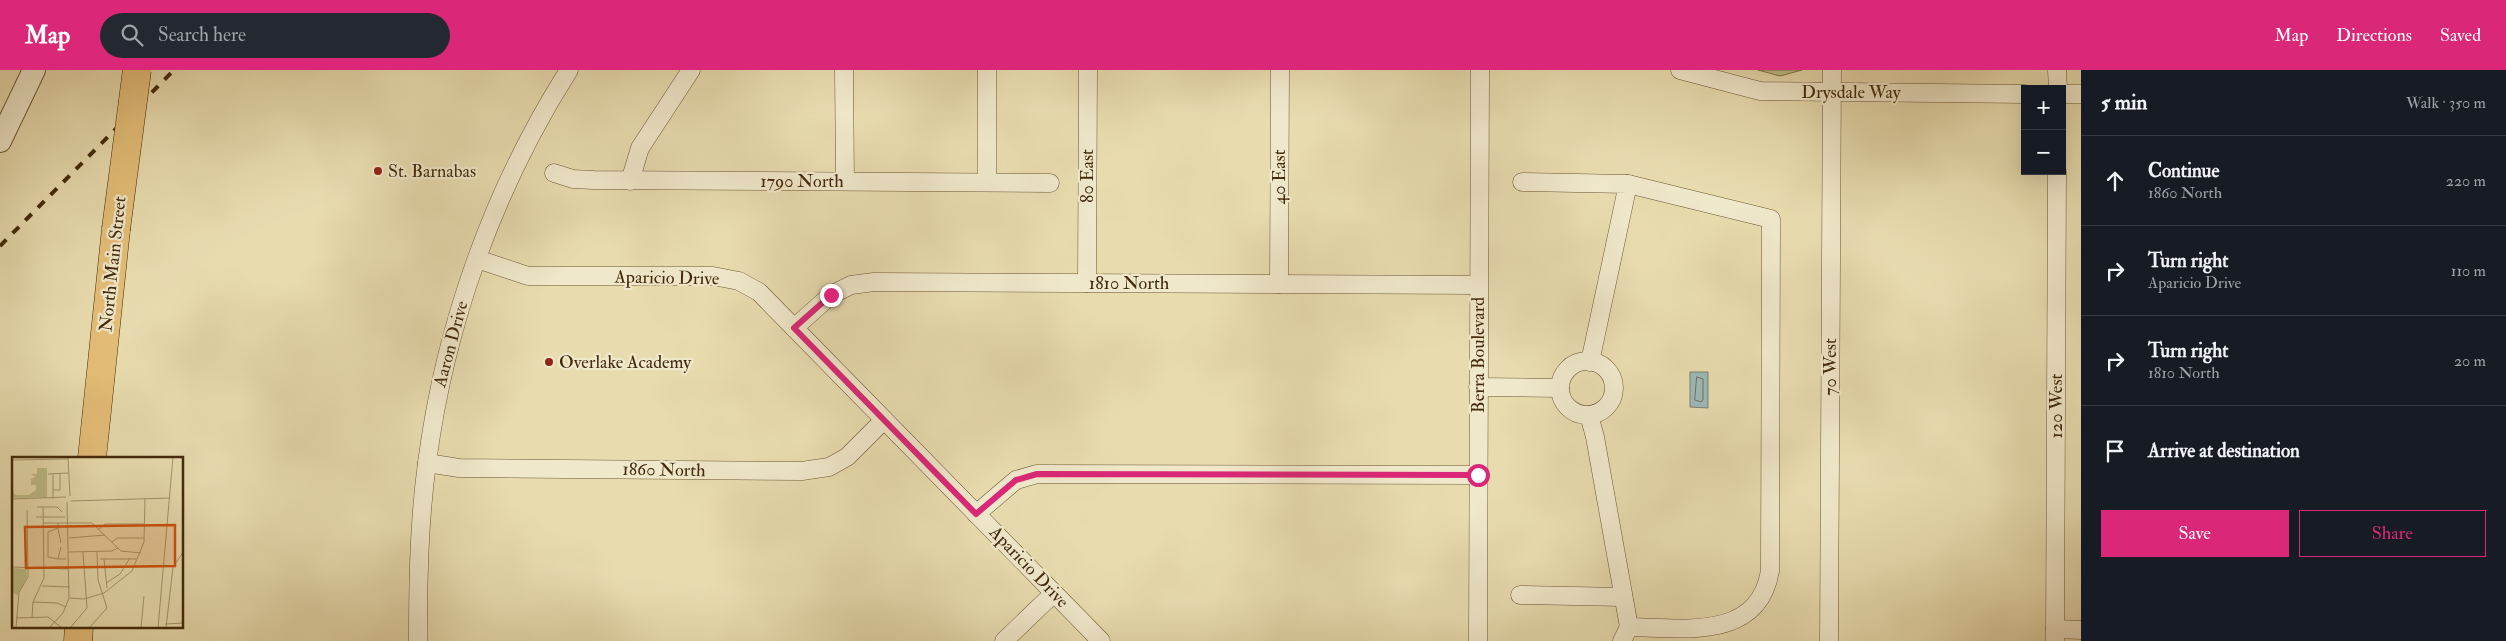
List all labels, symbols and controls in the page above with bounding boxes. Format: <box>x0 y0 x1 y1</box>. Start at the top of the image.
search box <box>100 13 450 58</box>
text: Map <box>25 20 70 51</box>
icon: search <box>118 21 146 49</box>
text: Search here <box>158 23 246 47</box>
text: Map <box>2275 24 2308 47</box>
text: Directions <box>2336 24 2412 47</box>
text: Saved <box>2440 24 2481 47</box>
street label: Drysdale Way <box>1801 81 1902 104</box>
map controls <box>2021 85 2066 175</box>
button: + <box>2021 85 2066 130</box>
text: 5 min <box>2101 89 2147 116</box>
text: Walk · 350 m <box>2406 93 2486 113</box>
button: − <box>2021 130 2066 175</box>
street label: 80 East <box>1076 149 1099 203</box>
street label: 40 East <box>1268 149 1291 205</box>
text: Continue <box>2148 159 2219 183</box>
place label: St. Barnabas <box>388 160 476 183</box>
marker: St. Barnabas <box>372 165 384 177</box>
icon: ahead <box>2101 167 2129 195</box>
street label: 1790 North <box>760 170 844 193</box>
text: 220 m <box>2446 171 2486 191</box>
text: 1860 North <box>2148 183 2222 203</box>
street label: North Main Street <box>94 195 132 333</box>
text: Turn right <box>2148 249 2228 273</box>
icon: right <box>2101 257 2129 285</box>
text: 110 m <box>2451 261 2486 281</box>
street label: Aparicio Drive <box>613 266 720 290</box>
street label: 1810 North <box>1089 272 1170 295</box>
text: Aparicio Drive <box>2148 273 2241 293</box>
route end <box>820 284 843 307</box>
street label: Berra Boulevard <box>1467 297 1490 413</box>
street label: Aaron Drive <box>428 298 474 391</box>
street label: 70 West <box>1819 338 1842 396</box>
text: Turn right <box>2148 339 2228 363</box>
icon: right <box>2101 347 2129 375</box>
place label: Overlake Academy <box>559 351 692 374</box>
text: 20 m <box>2454 351 2486 371</box>
marker: Overlake Academy <box>543 356 555 368</box>
text: 1810 North <box>2148 363 2220 383</box>
street label: 120 West <box>2045 373 2068 438</box>
icon: arrive <box>2101 437 2129 465</box>
text: Arrive at destination <box>2148 439 2300 463</box>
inset map <box>12 457 184 628</box>
street label: 1860 North <box>622 458 706 482</box>
route start <box>1467 464 1490 487</box>
button: Save <box>2101 510 2289 557</box>
button: Share <box>2299 510 2486 557</box>
street label: Aparicio Drive <box>984 521 1074 613</box>

